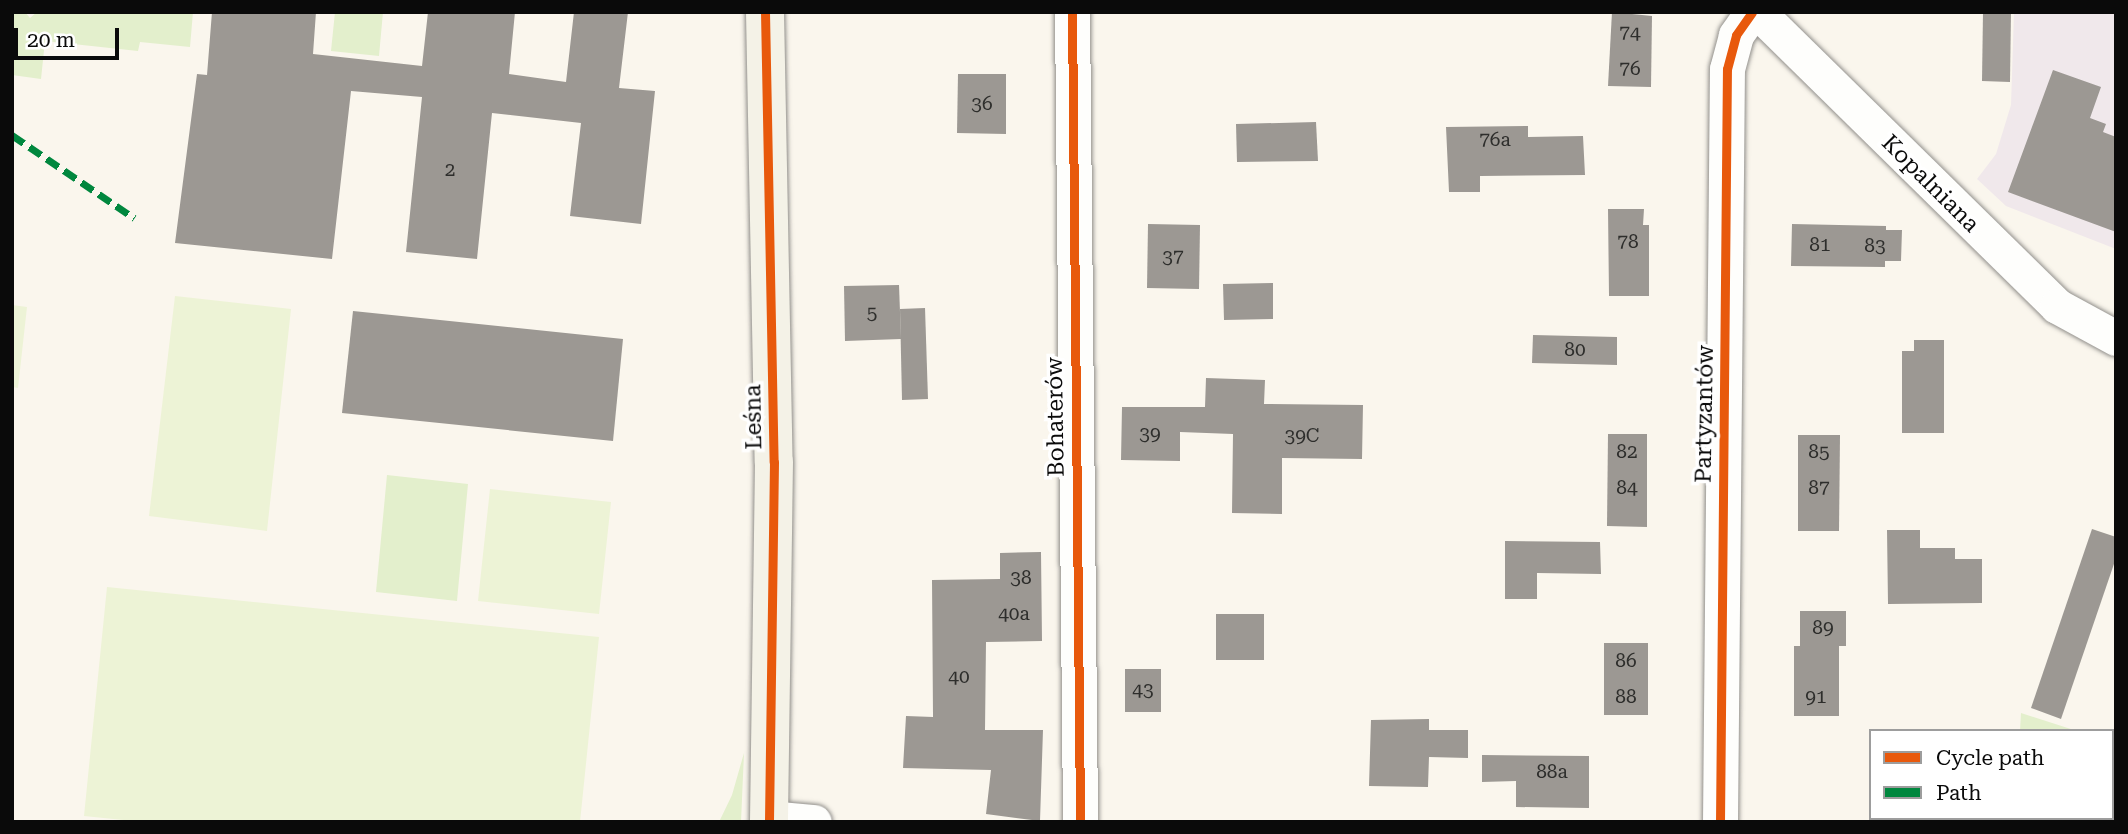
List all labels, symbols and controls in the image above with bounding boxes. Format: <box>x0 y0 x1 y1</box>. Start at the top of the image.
scale bar <box>18 14 122 58</box>
house number: 74 <box>1619 22 1641 44</box>
text: 20 m <box>27 28 75 52</box>
house number: 76 <box>1619 58 1641 80</box>
house number: 36 <box>971 93 993 115</box>
house number: 76a <box>1479 129 1511 151</box>
street label: Kopalniana <box>1875 129 1985 239</box>
house number: 2 <box>445 159 455 181</box>
house number: 78 <box>1617 231 1639 253</box>
house number: 81 <box>1809 234 1831 256</box>
house number: 83 <box>1864 235 1886 257</box>
house number: 37 <box>1162 246 1184 268</box>
house number: 5 <box>867 302 877 324</box>
house number: 80 <box>1564 339 1586 361</box>
street label: Partyzantów <box>1690 345 1720 483</box>
street label: Bohaterów <box>1041 357 1071 477</box>
street label: Leśna <box>740 384 768 450</box>
house number: 39 <box>1139 423 1161 445</box>
house number: 39C <box>1285 425 1319 447</box>
house number: 82 <box>1616 441 1638 463</box>
house number: 85 <box>1808 441 1830 463</box>
house number: 84 <box>1616 477 1638 499</box>
house number: 87 <box>1808 477 1830 499</box>
house number: 38 <box>1010 567 1032 589</box>
house number: 40a <box>998 603 1030 625</box>
house number: 89 <box>1812 617 1834 639</box>
house number: 86 <box>1615 650 1637 672</box>
house number: 40 <box>948 666 970 688</box>
house number: 43 <box>1132 679 1154 701</box>
house number: 88 <box>1615 686 1637 708</box>
house number: 91 <box>1805 686 1827 708</box>
legend <box>1869 729 2114 820</box>
text: Cycle path <box>1936 746 2044 770</box>
house number: 88a <box>1536 761 1568 783</box>
text: Path <box>1936 781 1982 805</box>

